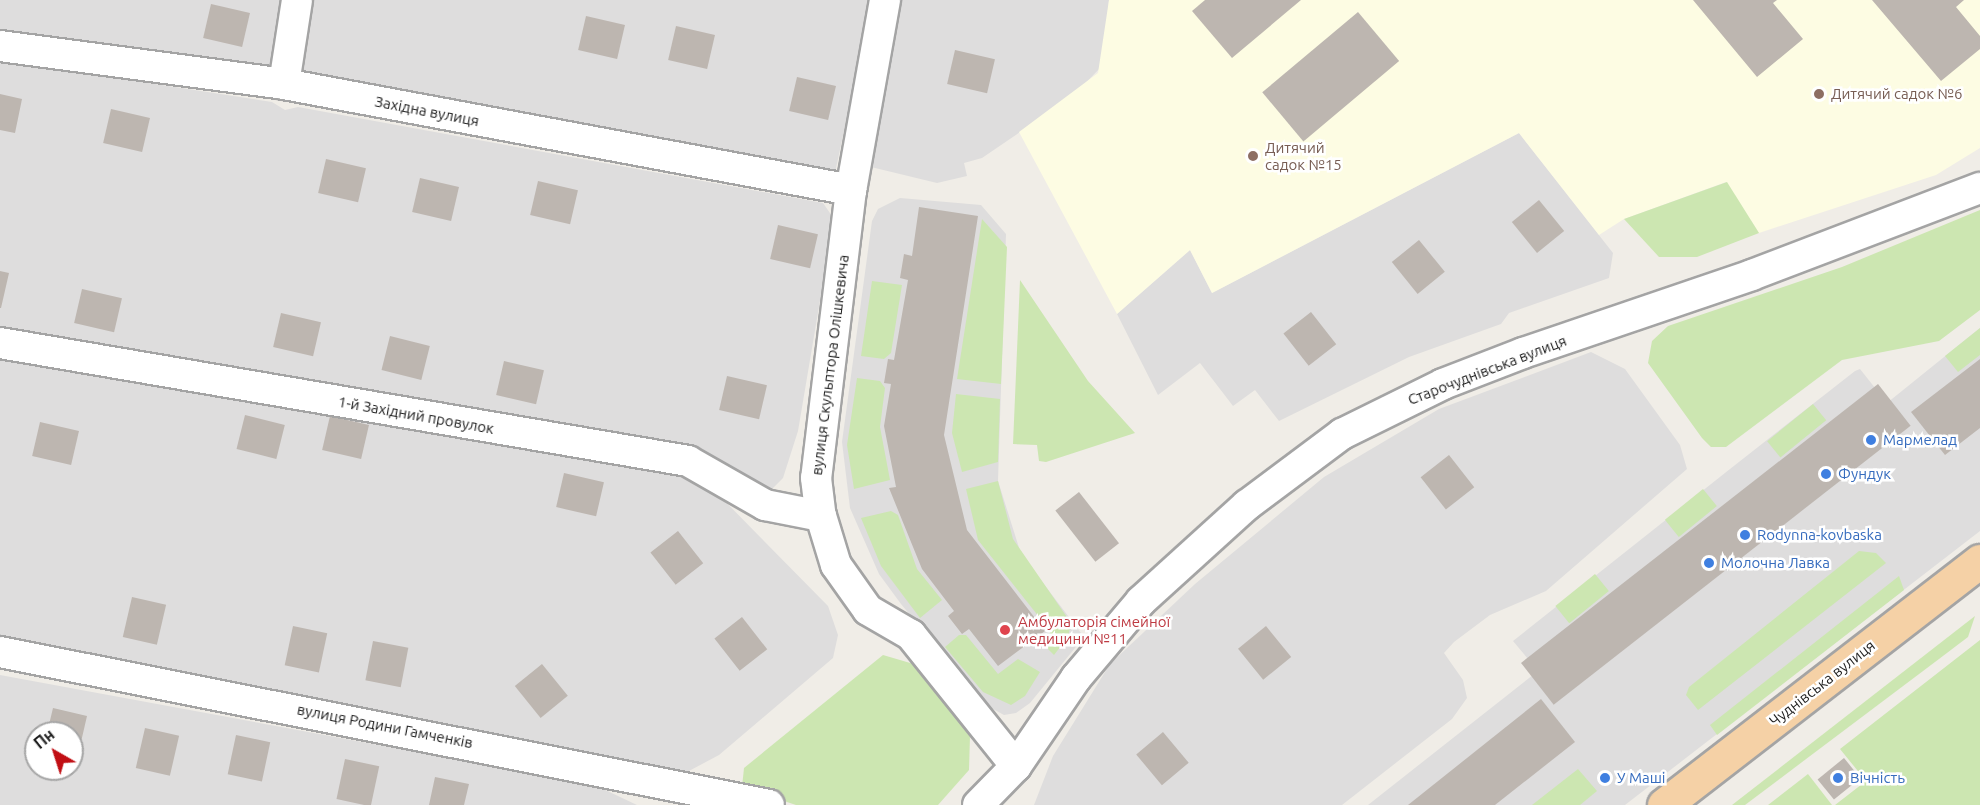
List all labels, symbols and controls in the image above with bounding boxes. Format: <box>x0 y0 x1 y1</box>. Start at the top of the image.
place label: Дитячий садок №6 <box>1831 85 1962 103</box>
marker: Дитячий садок №6 <box>1812 87 1826 101</box>
street label: Західна вулиця <box>373 92 481 130</box>
place label: Дитячий садок №15 <box>1265 138 1342 173</box>
marker: Дитячий садок №15 <box>1246 149 1260 163</box>
street label: вулиця Скульптора Олішкевича <box>808 254 852 476</box>
street label: Старочуднівська вулиця <box>1405 331 1569 409</box>
street label: 1-й Західний провулок <box>337 392 495 438</box>
place label: Мармелад <box>1883 431 1957 449</box>
marker: Мармелад <box>1864 433 1878 447</box>
place label: Фундук <box>1838 465 1891 483</box>
marker: Фундук <box>1819 467 1833 481</box>
place label: Rodynna-kovbaska <box>1757 526 1882 544</box>
marker: Rodynna-kovbaska <box>1738 528 1752 542</box>
place label: Молочна Лавка <box>1721 554 1830 572</box>
marker: Молочна Лавка <box>1702 556 1716 570</box>
place label: Амбулаторія сімейної медицини №11 <box>1018 612 1170 647</box>
marker: Амбулаторія сімейної медицини №11 <box>996 621 1014 639</box>
street label: Чуднівська вулиця <box>1766 636 1878 730</box>
street label: вулиця Родини Гамченків <box>296 700 474 752</box>
north arrow <box>24 721 84 781</box>
text: Пн <box>30 725 58 752</box>
place label: У Маші <box>1617 769 1665 787</box>
place label: Вічність <box>1850 769 1905 787</box>
marker: У Маші <box>1598 771 1612 785</box>
marker: Вічність <box>1831 771 1845 785</box>

